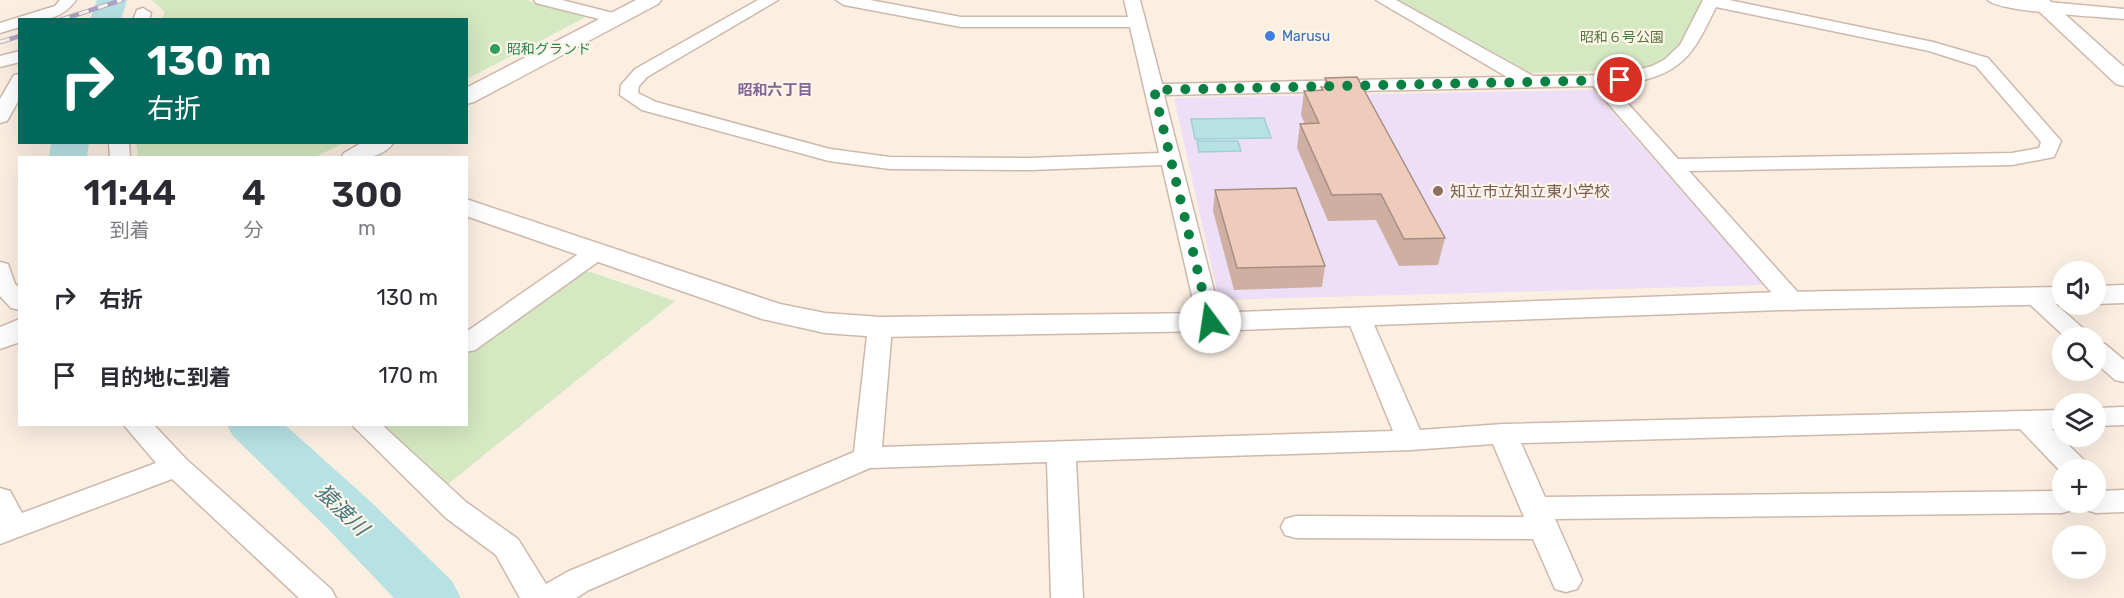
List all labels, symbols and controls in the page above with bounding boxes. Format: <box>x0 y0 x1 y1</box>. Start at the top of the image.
place label: Marusu <box>1282 28 1330 45</box>
marker: Marusu <box>1263 29 1277 43</box>
park label: 昭和６号公園 <box>1580 29 1664 46</box>
text: 130 m <box>147 36 272 86</box>
place label: 昭和グランド <box>507 41 591 58</box>
icon: right <box>48 42 126 120</box>
marker: 昭和グランド <box>488 42 502 56</box>
pin <box>1594 54 1645 105</box>
icon: arrive <box>1603 63 1636 96</box>
district label: 昭和六丁目 <box>737 81 813 99</box>
text: 右折 <box>147 93 201 125</box>
text: 11:44 <box>84 171 176 214</box>
text: 4 <box>242 171 266 214</box>
text: 300 <box>331 173 403 216</box>
place label: 知立市立知立東小学校 <box>1450 182 1610 201</box>
marker: 知立市立知立東小学校 <box>1431 184 1445 198</box>
text: m <box>358 216 376 240</box>
text: 到着 <box>110 218 150 242</box>
text: 分 <box>244 218 264 242</box>
map controls <box>2052 261 2106 579</box>
button: sound <box>2052 261 2106 315</box>
icon: right <box>48 281 81 314</box>
text: 130 m <box>376 284 438 311</box>
text: 右折 <box>99 286 143 313</box>
position arrow <box>1178 290 1242 354</box>
button: search <box>2052 327 2106 381</box>
icon: arrive <box>48 359 81 392</box>
text: 170 m <box>378 362 438 389</box>
text: 目的地に到着 <box>99 364 231 391</box>
button: layers <box>2052 393 2106 447</box>
button: + <box>2052 459 2106 513</box>
water label: 猿渡川 <box>311 479 375 542</box>
button: − <box>2052 525 2106 579</box>

